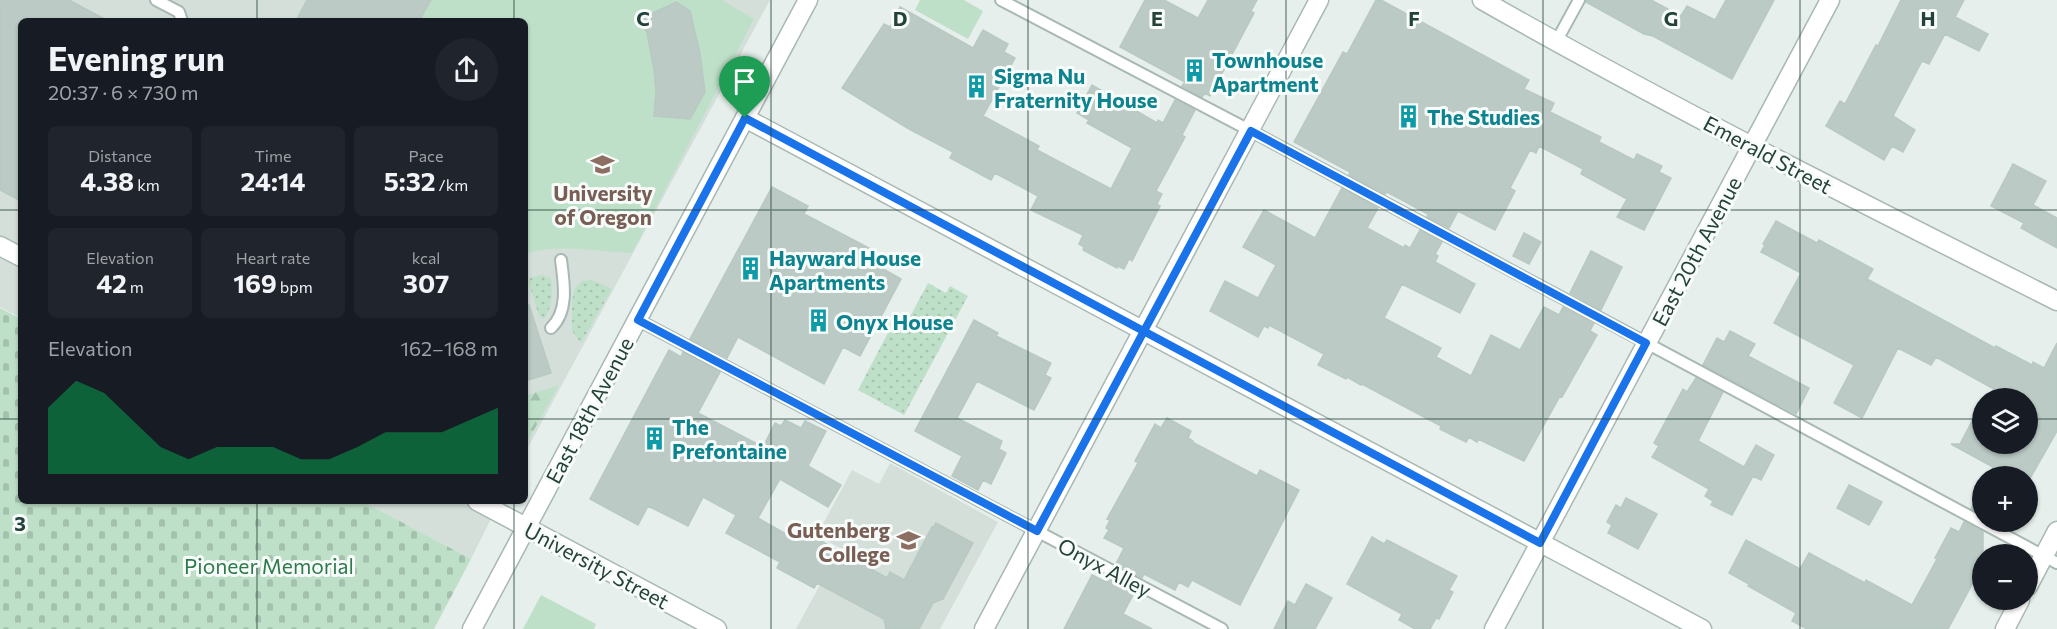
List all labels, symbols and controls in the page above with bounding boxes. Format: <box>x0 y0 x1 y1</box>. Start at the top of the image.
text: C <box>636 6 650 30</box>
text: D <box>893 6 907 30</box>
text: E <box>1151 6 1163 30</box>
text: F <box>1408 6 1420 30</box>
text: G <box>1664 6 1678 30</box>
text: H <box>1921 6 1936 30</box>
text: Evening run <box>48 37 225 78</box>
button: share <box>435 38 498 101</box>
place label: Townhouse Apartment <box>1212 47 1323 96</box>
pin <box>719 56 770 118</box>
building icon: Townhouse Apartment <box>1181 58 1207 84</box>
place label: Sigma Nu Fraternity House <box>994 63 1158 112</box>
icon: arrive <box>728 65 761 98</box>
building icon: Sigma Nu Fraternity House <box>963 74 989 100</box>
text: 20:37 · 6 × 730 m <box>48 80 199 104</box>
building icon: The Studies <box>1396 103 1422 129</box>
place label: The Studies <box>1427 104 1540 129</box>
street label: Emerald Street <box>1699 110 1837 198</box>
text: Distance <box>88 146 152 165</box>
text: Time <box>255 146 291 165</box>
text: Pace <box>409 146 443 165</box>
school or university icon: University of Oregon <box>590 151 616 177</box>
text: 4.38 <box>80 165 134 196</box>
text: 24:14 <box>241 165 305 196</box>
text: 5:32 <box>384 165 436 196</box>
street label: East 20th Avenue <box>1646 172 1746 330</box>
text: km <box>134 175 160 194</box>
text: /km <box>436 175 468 194</box>
place label: University of Oregon <box>553 180 653 229</box>
place label: Hayward House Apartments <box>769 245 921 294</box>
text: Elevation <box>86 248 154 267</box>
text: Heart rate <box>236 248 310 267</box>
text: kcal <box>412 248 440 267</box>
building icon: Hayward House Apartments <box>738 256 764 282</box>
text: 42 <box>96 267 127 298</box>
text: 169 <box>233 267 277 298</box>
text: 307 <box>403 267 449 298</box>
text: m <box>127 277 144 296</box>
text: bpm <box>277 277 313 296</box>
building icon: Onyx House <box>805 308 831 334</box>
place label: Onyx House <box>836 309 954 334</box>
street label: East 18th Avenue <box>540 333 638 487</box>
text: Elevation <box>48 336 133 360</box>
text: 162–168 m <box>400 336 498 360</box>
map controls <box>1972 388 2038 610</box>
button: layers <box>1972 388 2038 454</box>
place label: The Prefontaine <box>672 414 787 463</box>
building icon: The Prefontaine <box>641 425 667 451</box>
button: + <box>1972 466 2038 532</box>
text: 3 <box>14 511 26 535</box>
street label: University Street <box>520 516 674 614</box>
place label: Gutenberg College <box>787 517 890 566</box>
school or university icon: Gutenberg College <box>895 528 921 554</box>
street label: Onyx Alley <box>1054 532 1156 602</box>
button: − <box>1972 544 2038 610</box>
park label: Pioneer Memorial <box>184 553 354 578</box>

